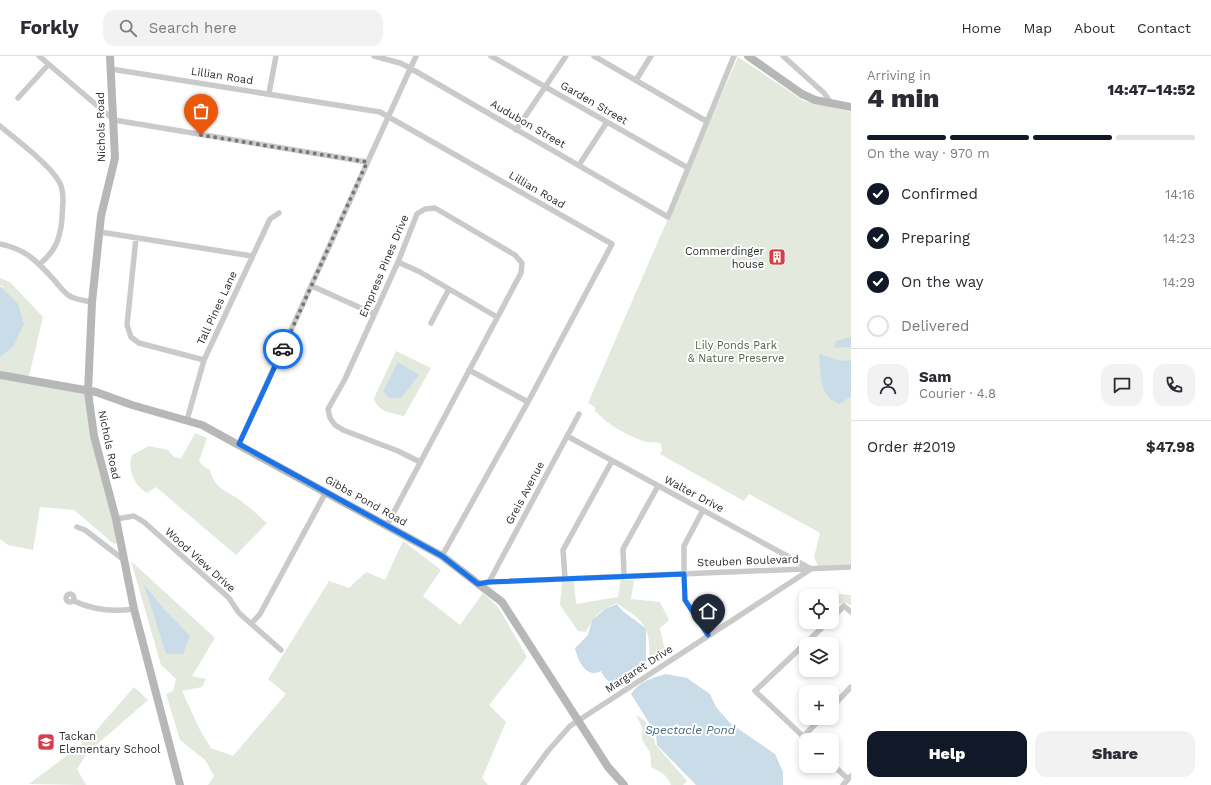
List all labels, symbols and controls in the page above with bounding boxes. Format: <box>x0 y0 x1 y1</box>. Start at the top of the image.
search box <box>103 10 383 46</box>
text: Forkly <box>20 16 79 39</box>
icon: search <box>117 17 139 39</box>
text: Search here <box>149 19 237 37</box>
text: Home <box>961 20 1001 36</box>
text: Map <box>1023 20 1052 36</box>
text: About <box>1074 20 1115 36</box>
text: Contact <box>1137 20 1191 36</box>
street label: Lillian Road <box>190 65 254 87</box>
text: Arriving in <box>867 68 931 83</box>
street label: Garden Street <box>558 79 630 128</box>
text: 14:47–14:52 <box>1107 81 1195 99</box>
text: 4 min <box>867 83 939 113</box>
street label: Nichols Road <box>94 92 108 162</box>
pin <box>184 94 218 135</box>
street label: Audubon Street <box>488 97 568 151</box>
icon: bag <box>190 100 212 122</box>
text: On the way · 970 m <box>867 146 990 161</box>
street label: Lillian Road <box>507 169 567 211</box>
icon: check <box>867 183 889 205</box>
text: Confirmed <box>901 185 978 203</box>
text: 14:16 <box>1165 187 1195 202</box>
street label: Empress Pines Drive <box>357 213 411 319</box>
icon: check <box>867 227 889 249</box>
text: Preparing <box>901 229 970 247</box>
text: 14:23 <box>1163 231 1195 246</box>
place label: Commerdinger house <box>685 245 765 271</box>
building icon: Commerdinger house <box>767 247 787 267</box>
street label: Tall Pines Lane <box>194 269 240 347</box>
icon: check <box>867 271 889 293</box>
text: On the way <box>901 273 983 291</box>
text: 14:29 <box>1163 275 1195 290</box>
text: Delivered <box>901 317 969 335</box>
courier <box>263 329 303 369</box>
icon: car <box>272 338 294 360</box>
park label: Lily Ponds Park & Nature Preserve <box>688 339 784 365</box>
button: person <box>867 364 909 406</box>
button: chat <box>1101 364 1143 406</box>
button: phone <box>1153 364 1195 406</box>
text: Sam <box>919 368 951 386</box>
text: Courier · 4.8 <box>919 386 996 401</box>
street label: Nichols Road <box>95 409 123 481</box>
text: Order #2019 <box>867 438 956 456</box>
text: $47.98 <box>1146 438 1195 456</box>
street label: Greis Avenue <box>503 459 547 527</box>
street label: Gibbs Pond Road <box>323 473 409 529</box>
street label: Walter Drive <box>662 473 726 515</box>
street label: Wood View Drive <box>162 525 238 595</box>
street label: Steuben Boulevard <box>697 553 799 569</box>
map controls <box>799 589 839 773</box>
button: locate <box>799 589 839 629</box>
pin <box>691 594 725 635</box>
icon: home <box>697 600 719 622</box>
button: layers <box>799 637 839 677</box>
street label: Margaret Drive <box>603 642 675 696</box>
button: + <box>799 685 839 725</box>
water label: Spectacle Pond <box>645 723 736 737</box>
place label: Tackan Elementary School <box>59 730 161 756</box>
button: Help <box>867 731 1027 777</box>
button: Share <box>1035 731 1195 777</box>
school or university icon: Tackan Elementary School <box>36 732 56 752</box>
button: − <box>799 733 839 773</box>

